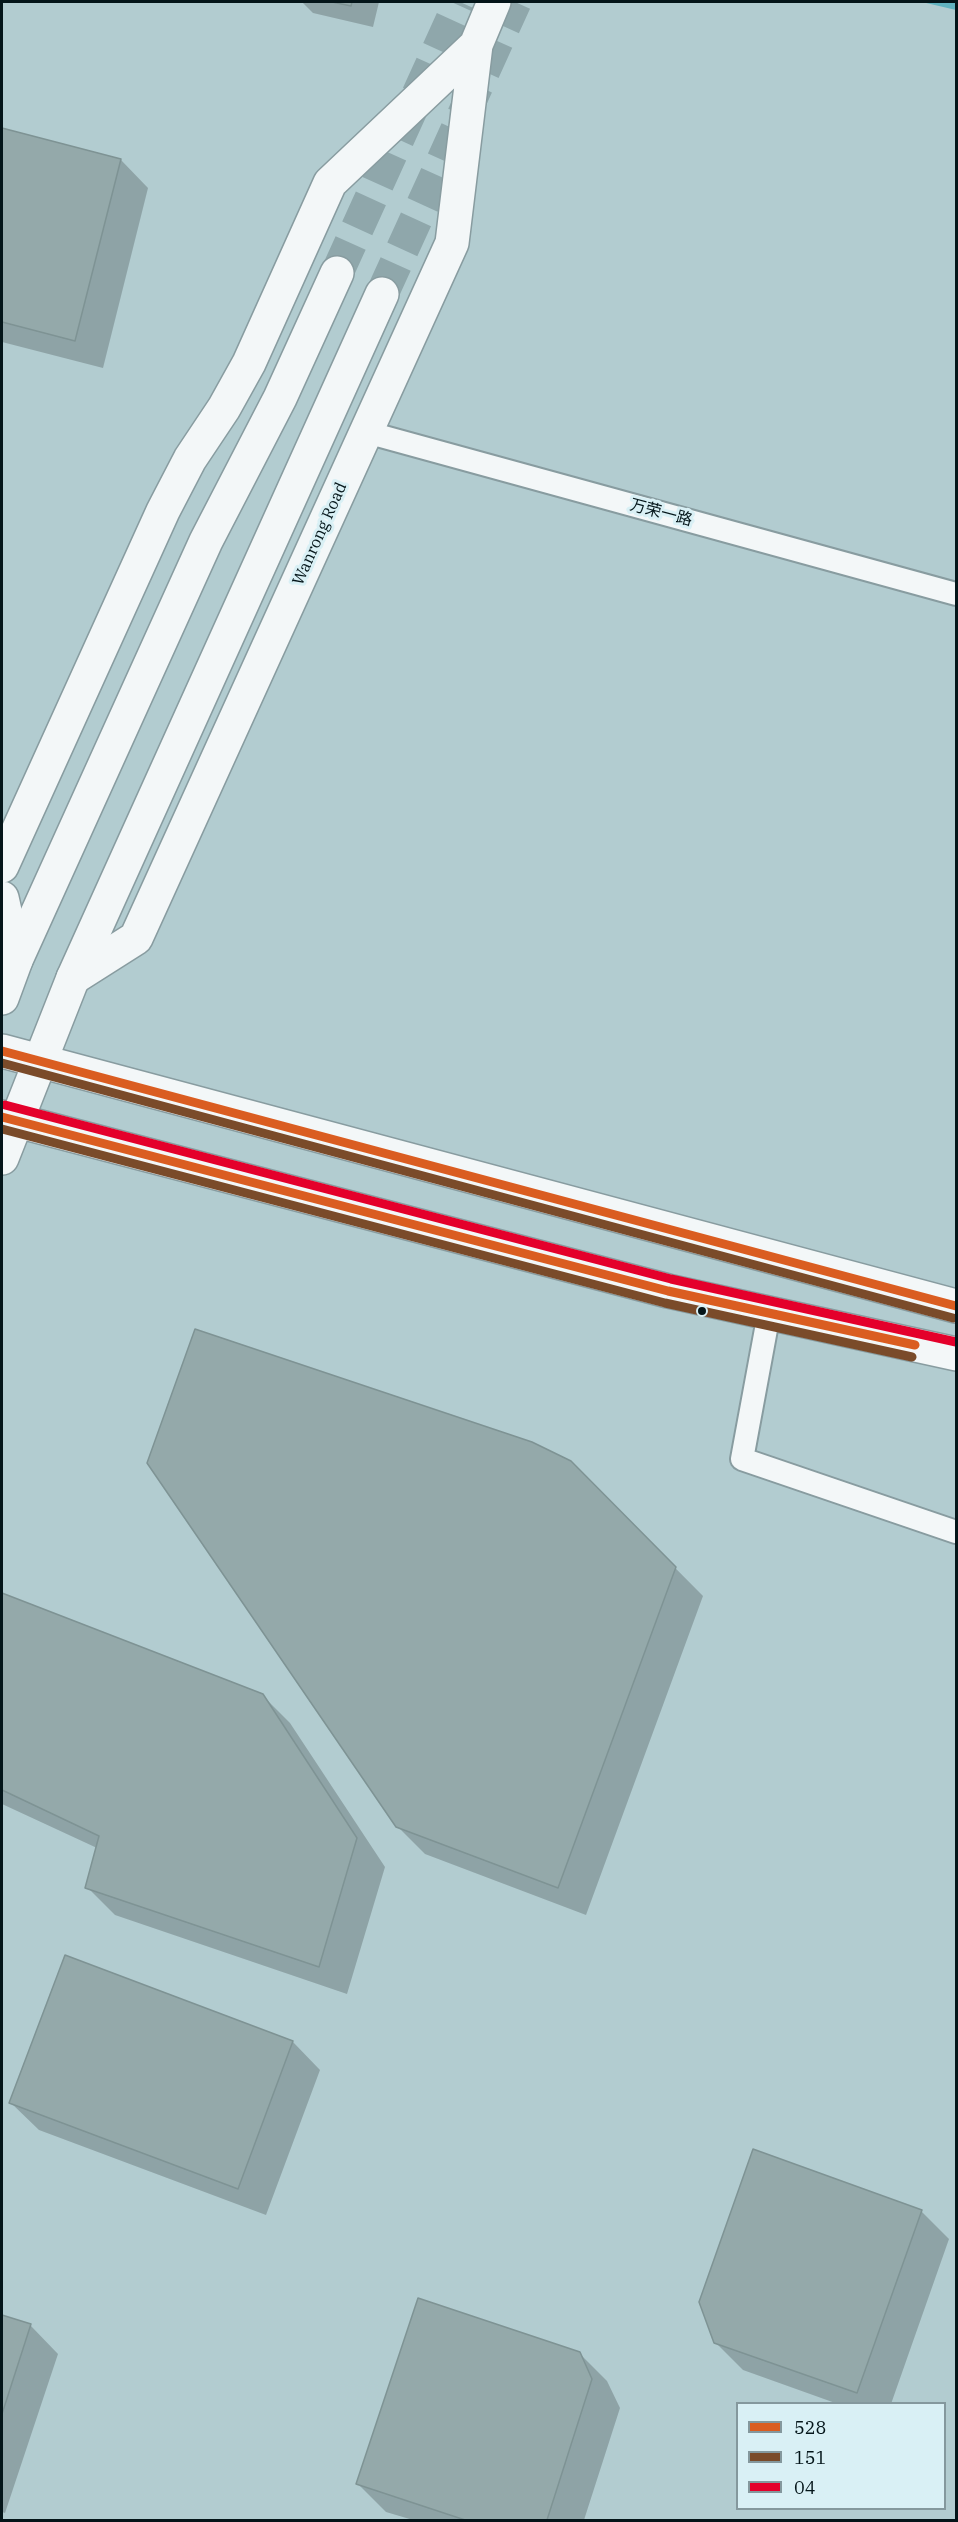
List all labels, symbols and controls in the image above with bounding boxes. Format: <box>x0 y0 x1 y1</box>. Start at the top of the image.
street label: Wanrong Road <box>289 480 351 588</box>
street label: 万荣一路 <box>628 495 694 531</box>
unlabelled marker <box>696 1305 708 1317</box>
legend <box>736 2402 946 2510</box>
text: 528 <box>794 2416 826 2439</box>
text: 151 <box>794 2446 826 2469</box>
text: 04 <box>794 2476 816 2499</box>

